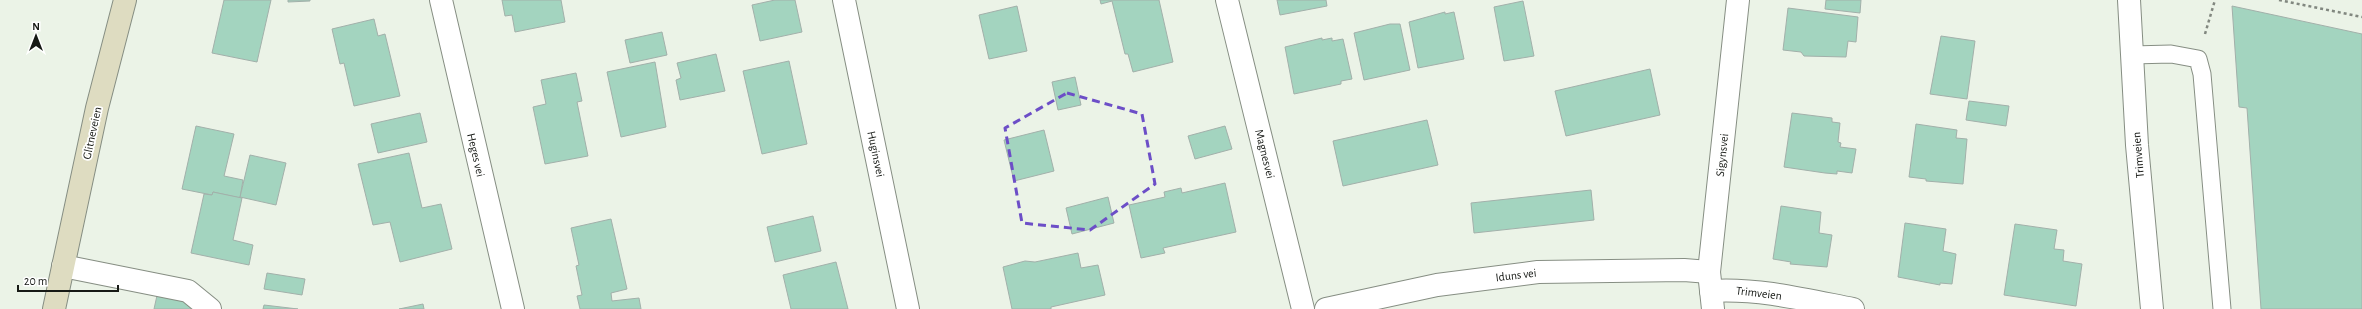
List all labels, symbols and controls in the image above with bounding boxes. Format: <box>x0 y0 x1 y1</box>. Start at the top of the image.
north arrow <box>16 16 56 56</box>
text: N <box>32 21 40 32</box>
street label: Glitneveien <box>81 106 103 160</box>
street label: Magnesvei <box>1253 128 1277 180</box>
street label: Huginsvei <box>865 130 887 178</box>
street label: Trimveien <box>2130 131 2146 179</box>
street label: Heges vei <box>465 132 487 178</box>
street label: Sigynsvei <box>1714 133 1731 177</box>
scale bar <box>18 267 118 293</box>
street label: Iduns vei <box>1495 267 1537 283</box>
text: 20 m <box>24 275 47 287</box>
street label: Trimveien <box>1735 284 1783 302</box>

